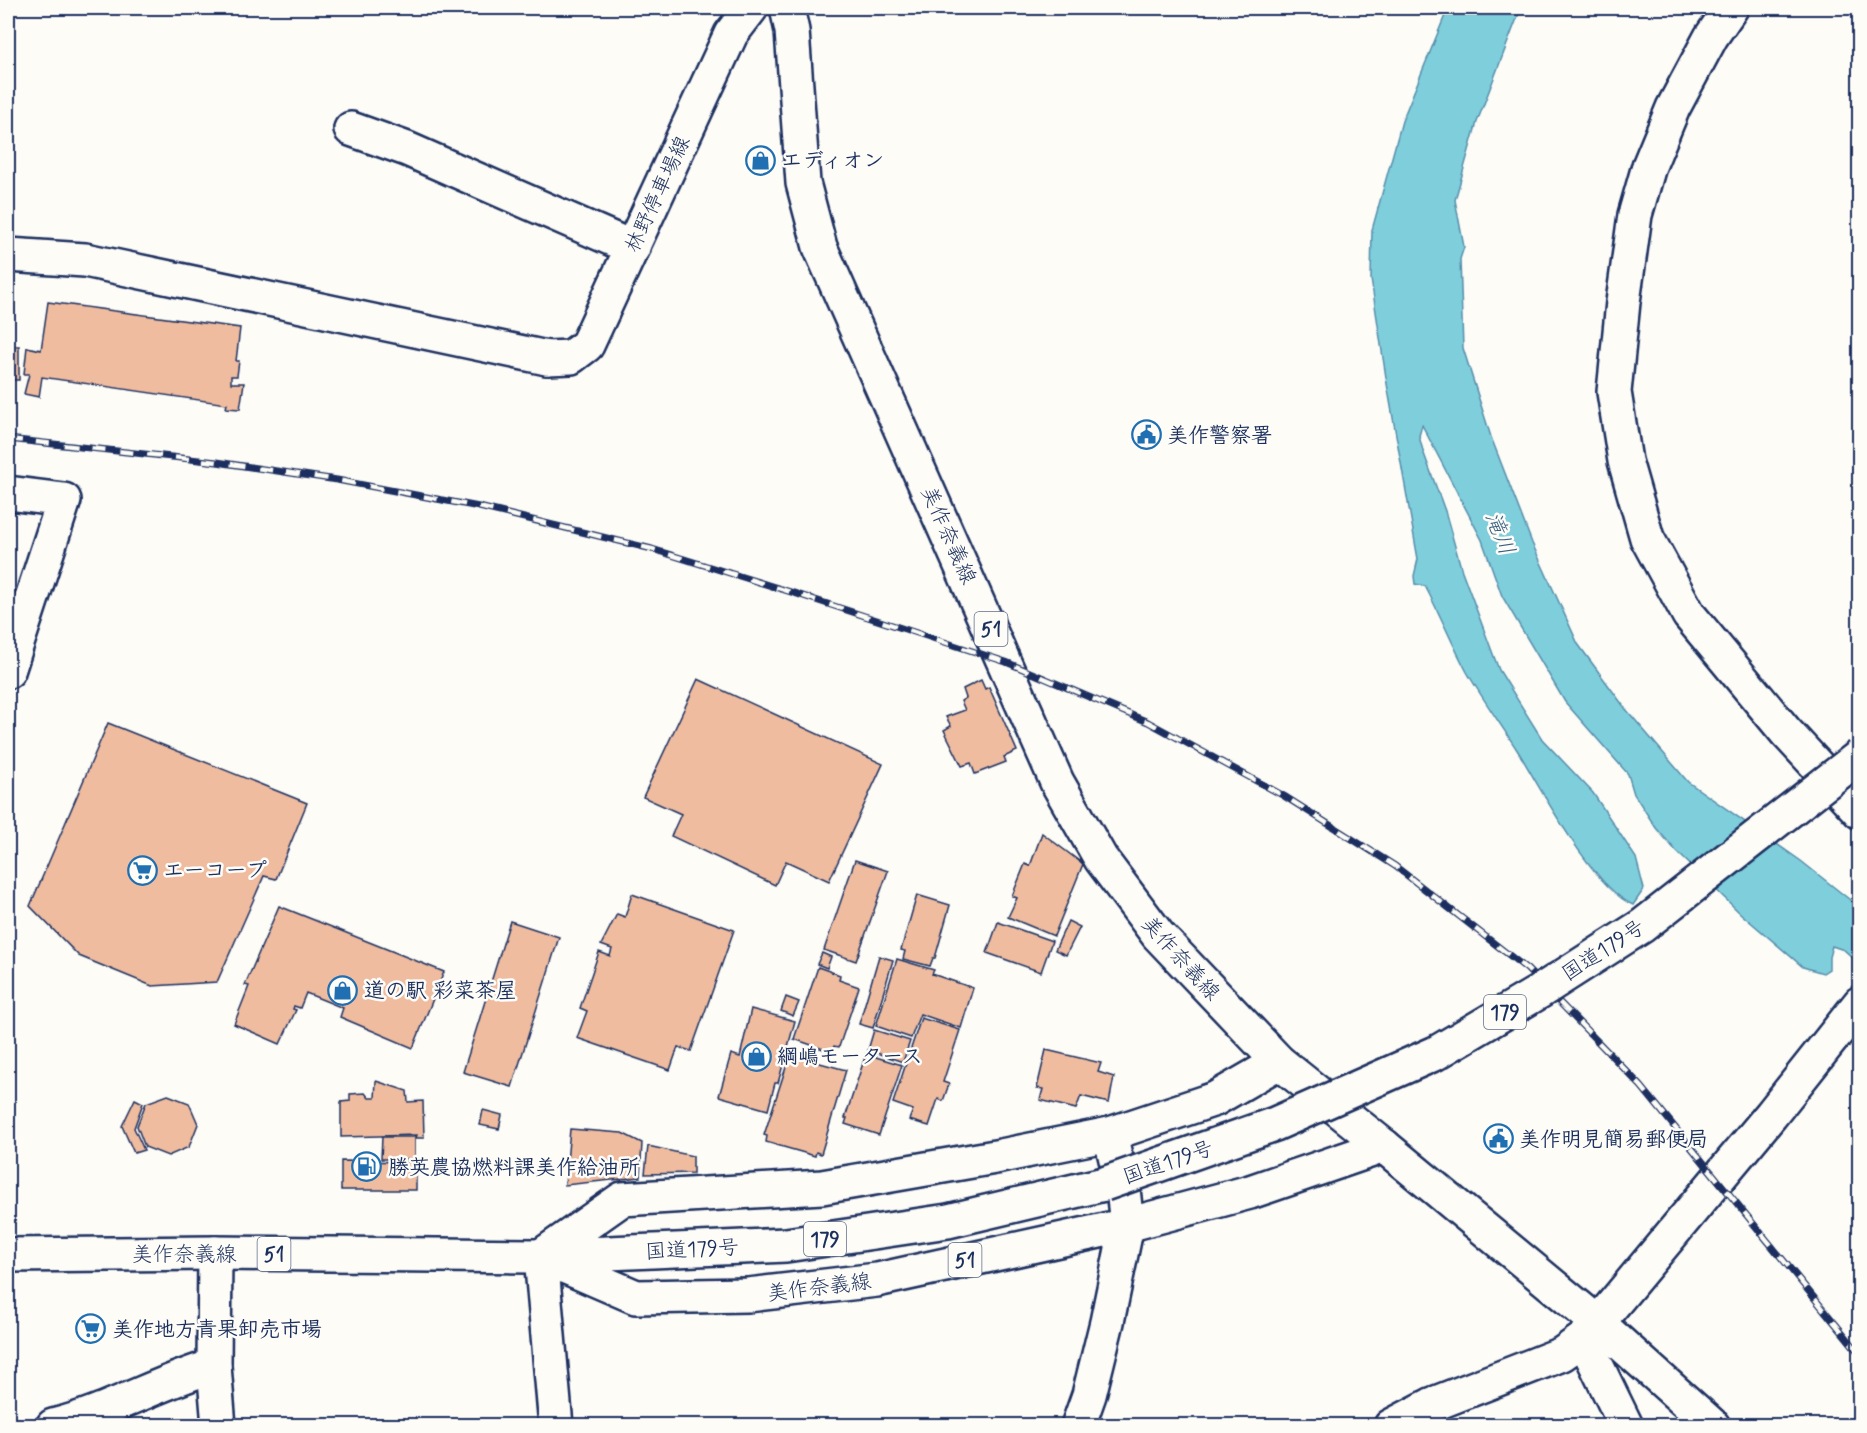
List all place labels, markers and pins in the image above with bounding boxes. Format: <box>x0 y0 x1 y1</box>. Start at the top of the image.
shop icon: エディオン <box>744 144 776 176</box>
place label: エディオン <box>781 147 884 175</box>
public building icon: 美作警察署 <box>1130 419 1162 451</box>
place label: 美作警察署 <box>1167 422 1272 450</box>
supermarket icon: エーコープ <box>126 854 158 886</box>
place label: エーコープ <box>163 857 267 885</box>
shop icon: 道の駅 彩菜茶屋 <box>327 974 359 1006</box>
place label: 道の駅 彩菜茶屋 <box>364 977 517 1005</box>
shop icon: 綱嶋モータース <box>740 1040 772 1072</box>
place label: 綱嶋モータース <box>777 1043 923 1071</box>
public building icon: 美作明見簡易郵便局 <box>1482 1123 1514 1155</box>
place label: 美作明見簡易郵便局 <box>1519 1126 1708 1154</box>
fuel station icon: 勝英農協燃料課美作給油所 <box>351 1151 383 1183</box>
place label: 勝英農協燃料課美作給油所 <box>388 1154 640 1182</box>
supermarket icon: 美作地方青果卸売市場 <box>75 1313 107 1345</box>
place label: 美作地方青果卸売市場 <box>112 1316 322 1344</box>

